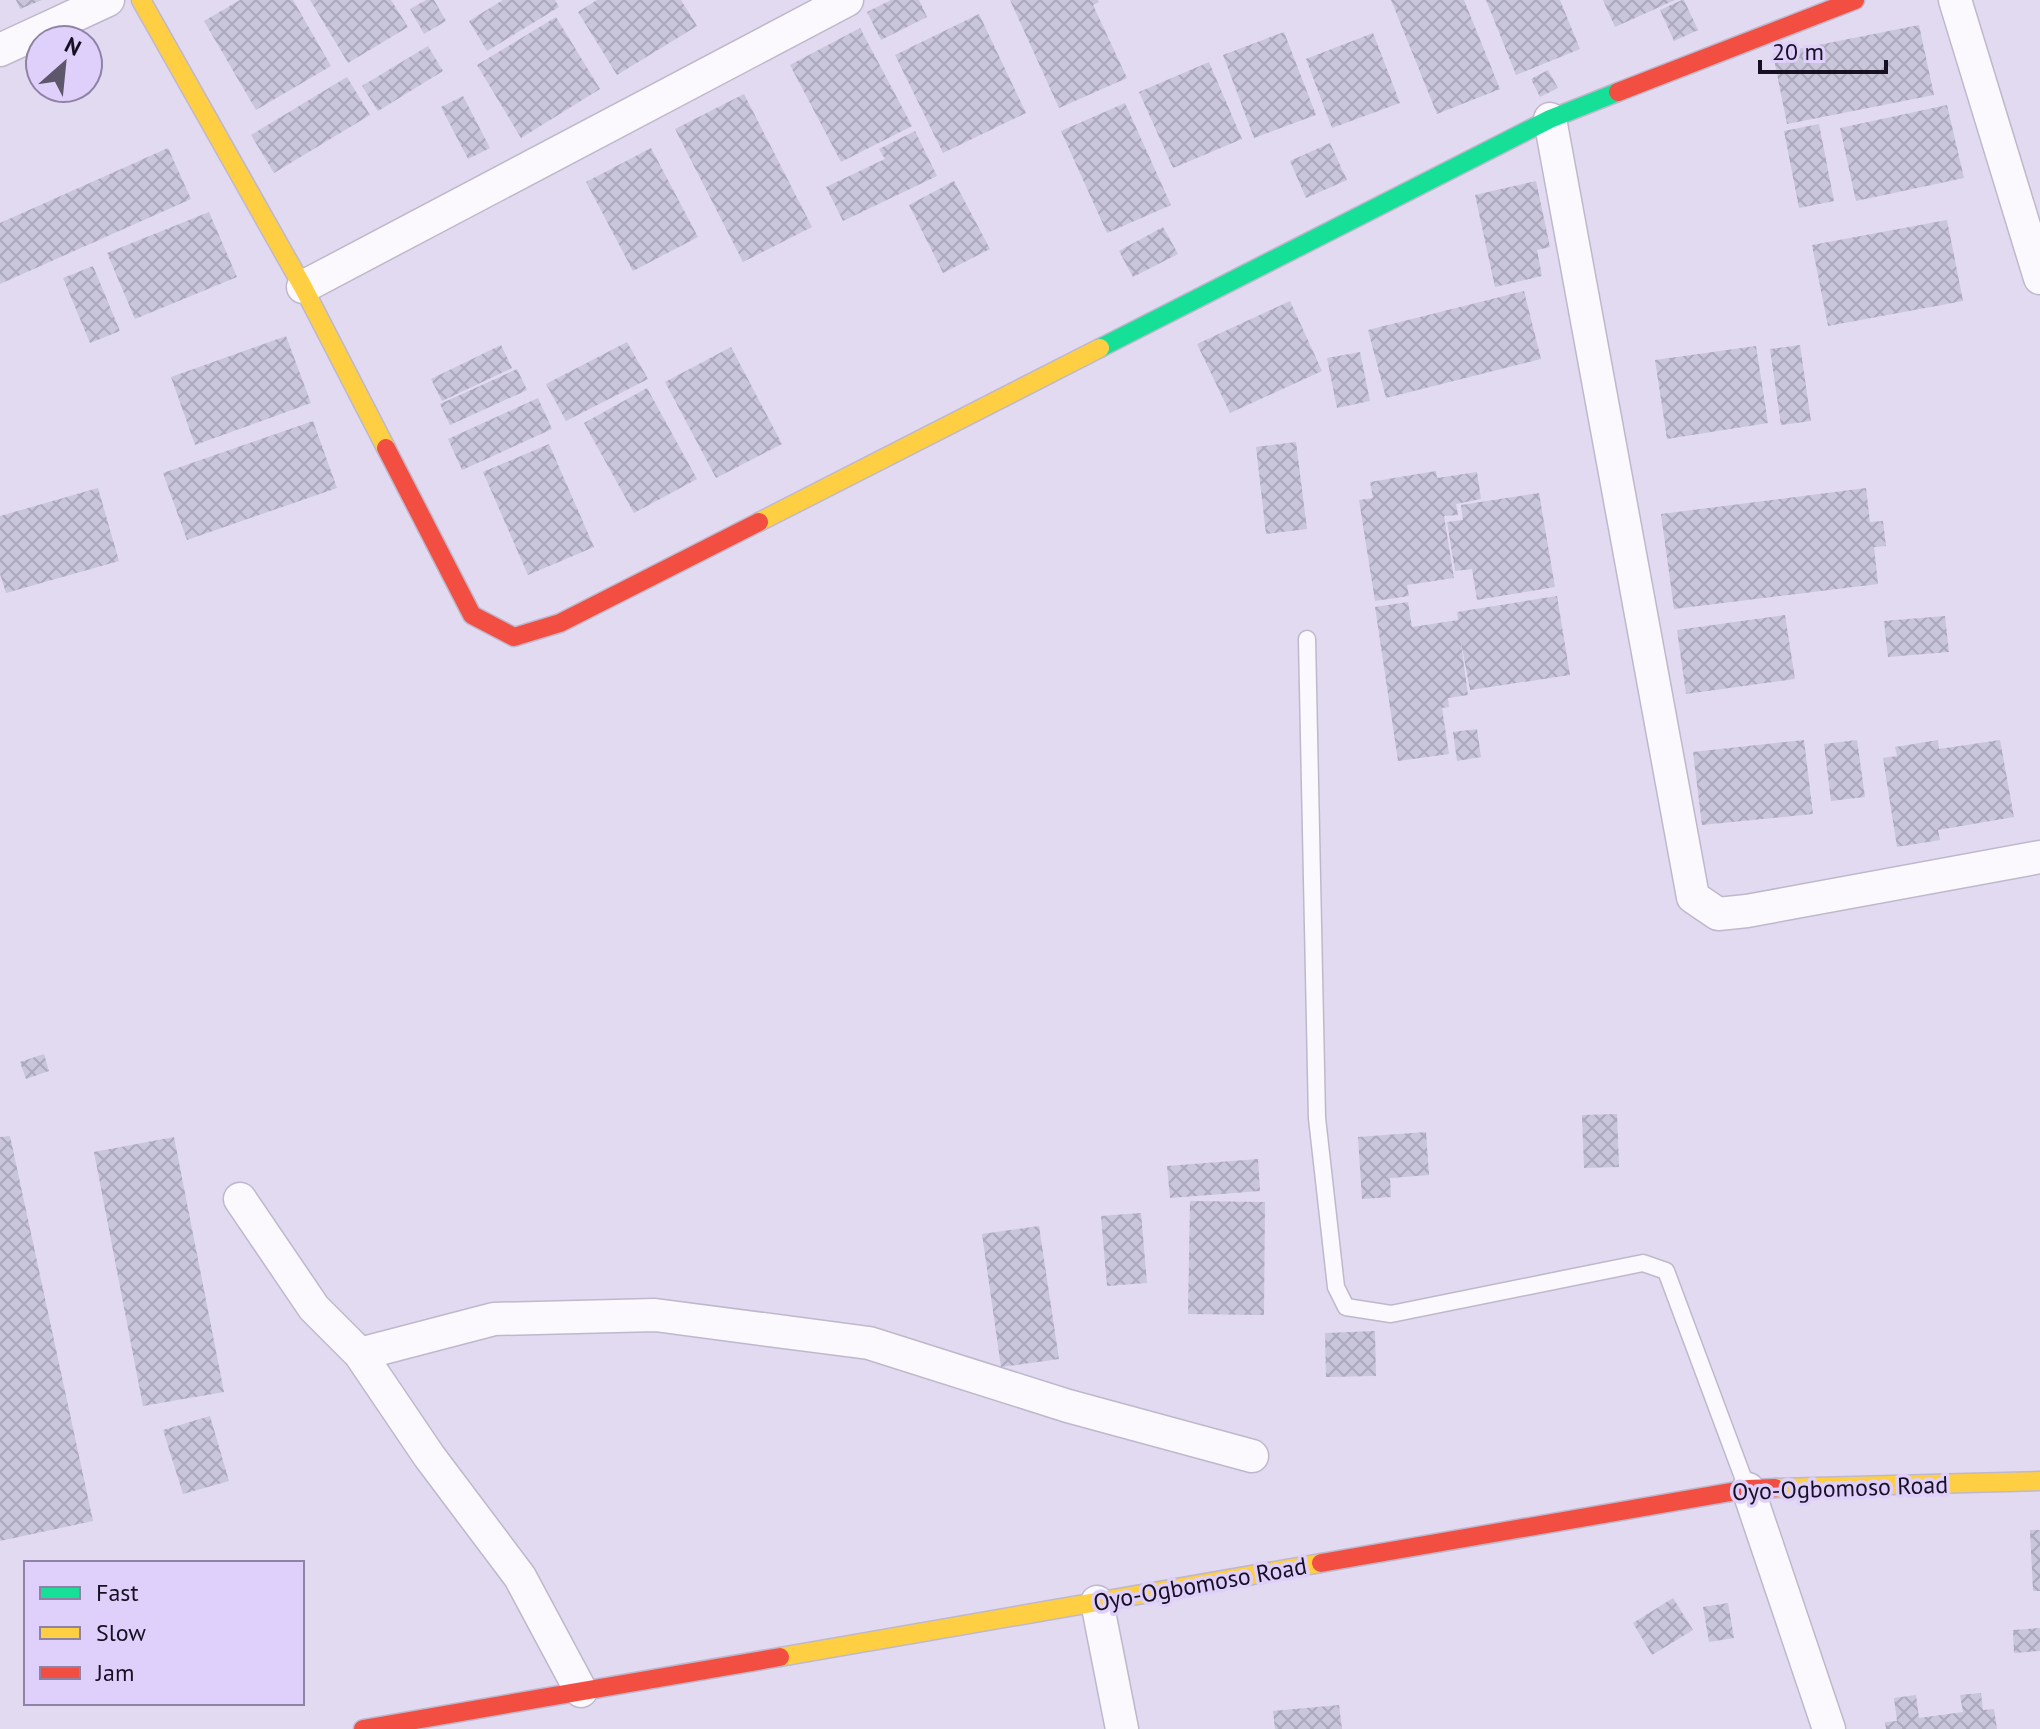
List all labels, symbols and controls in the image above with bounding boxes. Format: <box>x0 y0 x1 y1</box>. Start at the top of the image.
north arrow <box>24 24 104 104</box>
scale bar <box>1760 24 1886 74</box>
text: N <box>60 30 86 62</box>
text: 20 m <box>1772 36 1824 67</box>
street label: Oyo-Ogbomoso Road <box>1731 1469 1949 1507</box>
street label: Oyo-Ogbomoso Road <box>1091 1550 1309 1618</box>
legend <box>24 1561 304 1705</box>
text: Fast <box>96 1577 139 1608</box>
text: Slow <box>96 1617 146 1648</box>
text: Jam <box>95 1657 134 1688</box>

